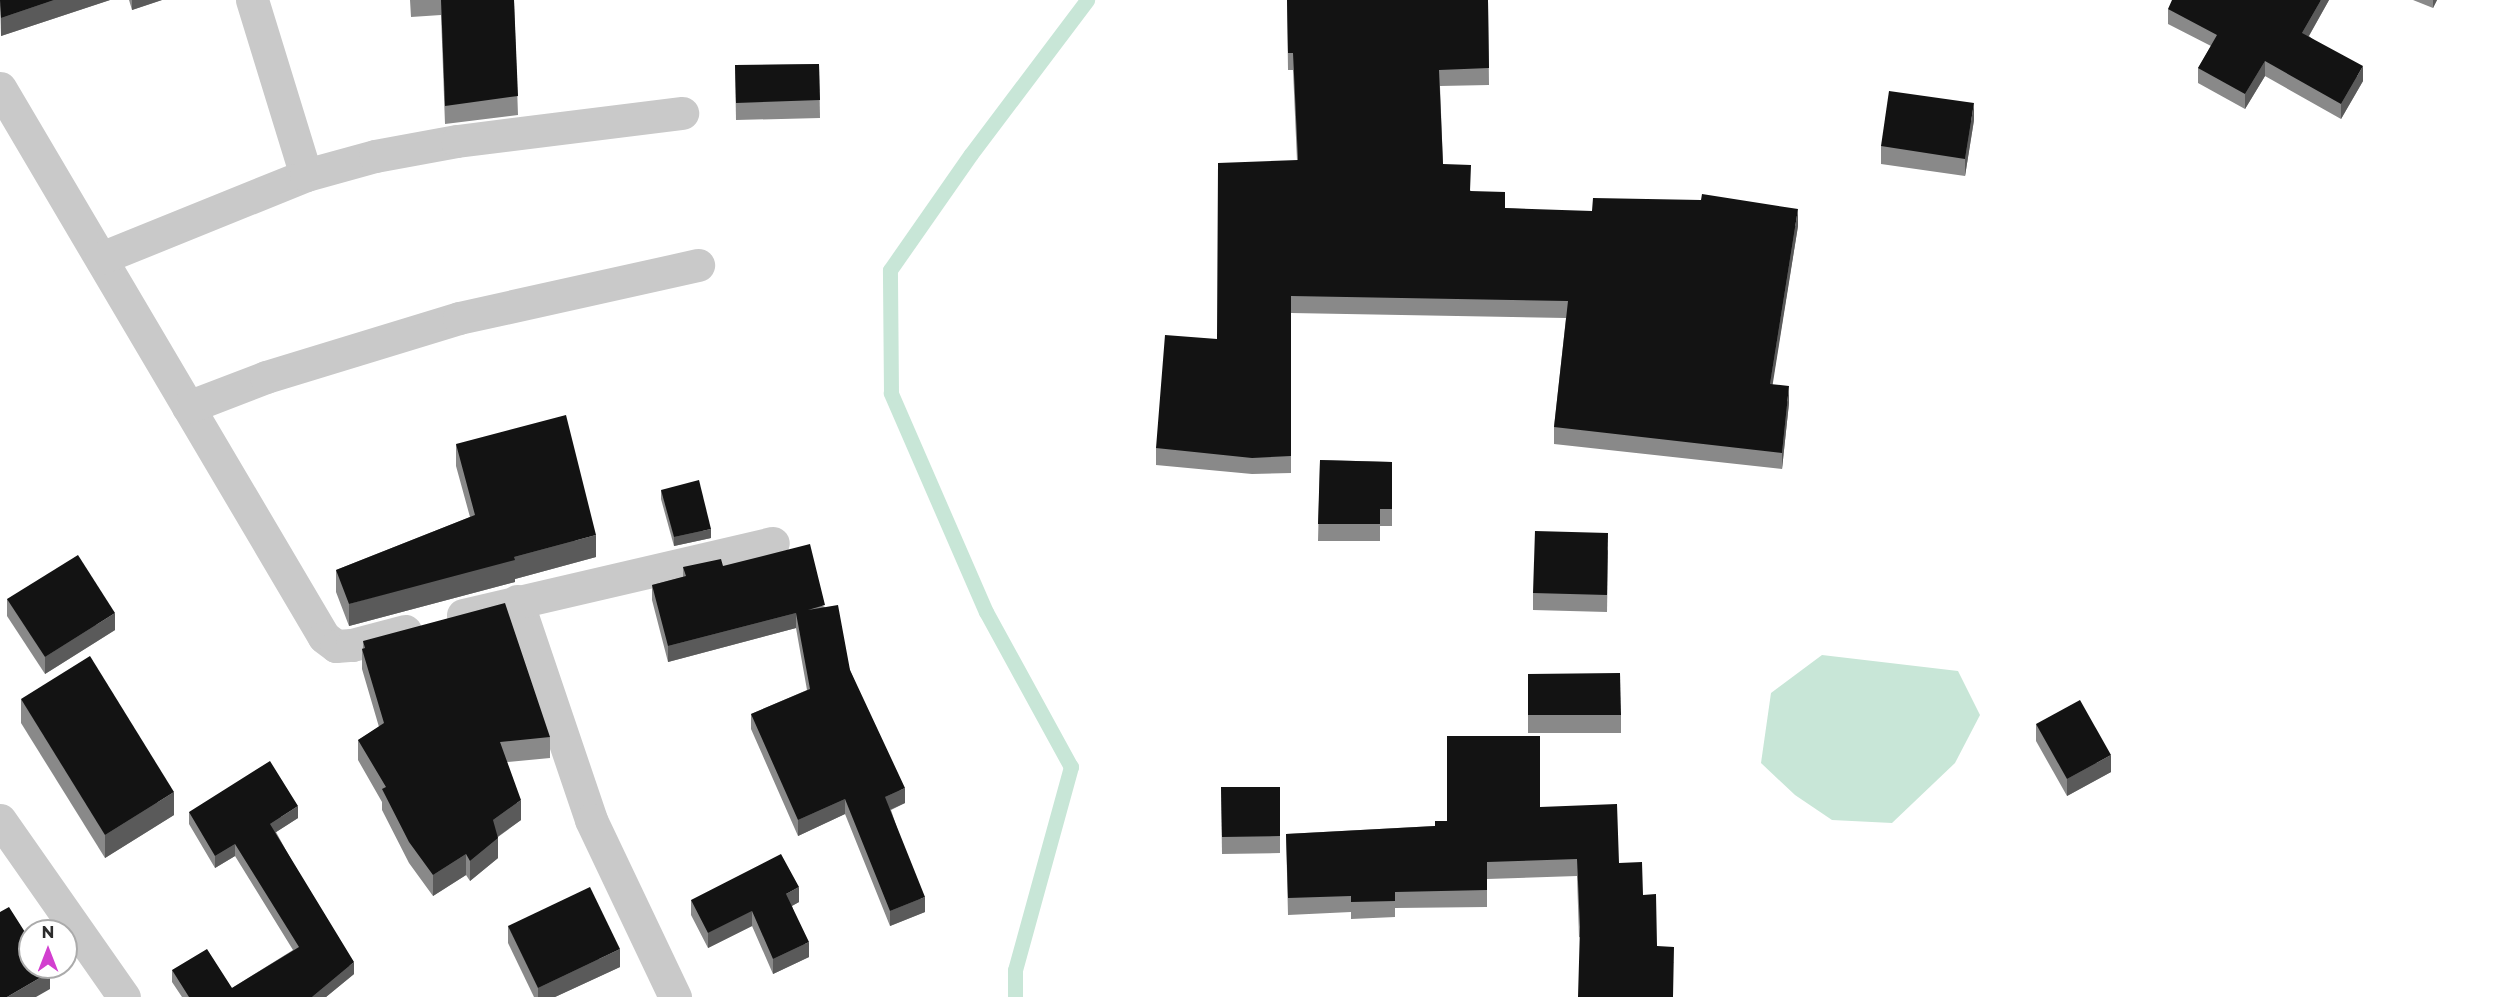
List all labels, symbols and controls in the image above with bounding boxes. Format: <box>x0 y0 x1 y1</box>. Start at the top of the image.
north arrow <box>18 919 78 979</box>
text: N <box>42 923 54 942</box>

